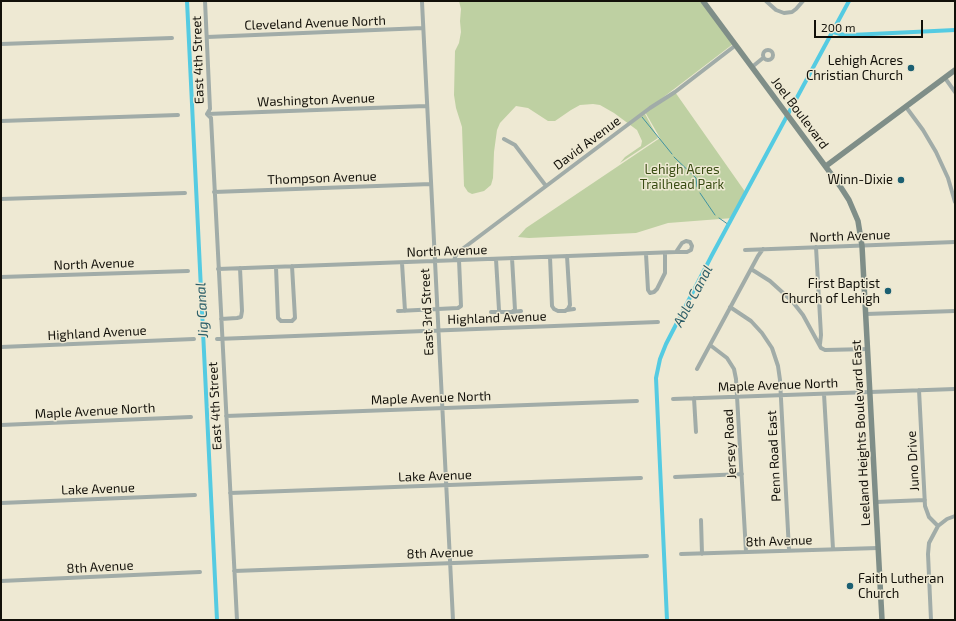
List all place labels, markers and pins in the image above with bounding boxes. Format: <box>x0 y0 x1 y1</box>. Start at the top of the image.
place label: Lehigh Acres Christian Church <box>806 53 903 84</box>
marker: Lehigh Acres Christian Church <box>906 63 916 73</box>
place label: Winn-Dixie <box>828 172 893 188</box>
marker: Winn-Dixie <box>896 175 906 185</box>
place label: First Baptist Church of Lehigh <box>781 276 880 307</box>
marker: First Baptist Church of Lehigh <box>883 286 893 296</box>
place label: Faith Lutheran Church <box>858 571 944 602</box>
marker: Faith Lutheran Church <box>845 581 855 591</box>

